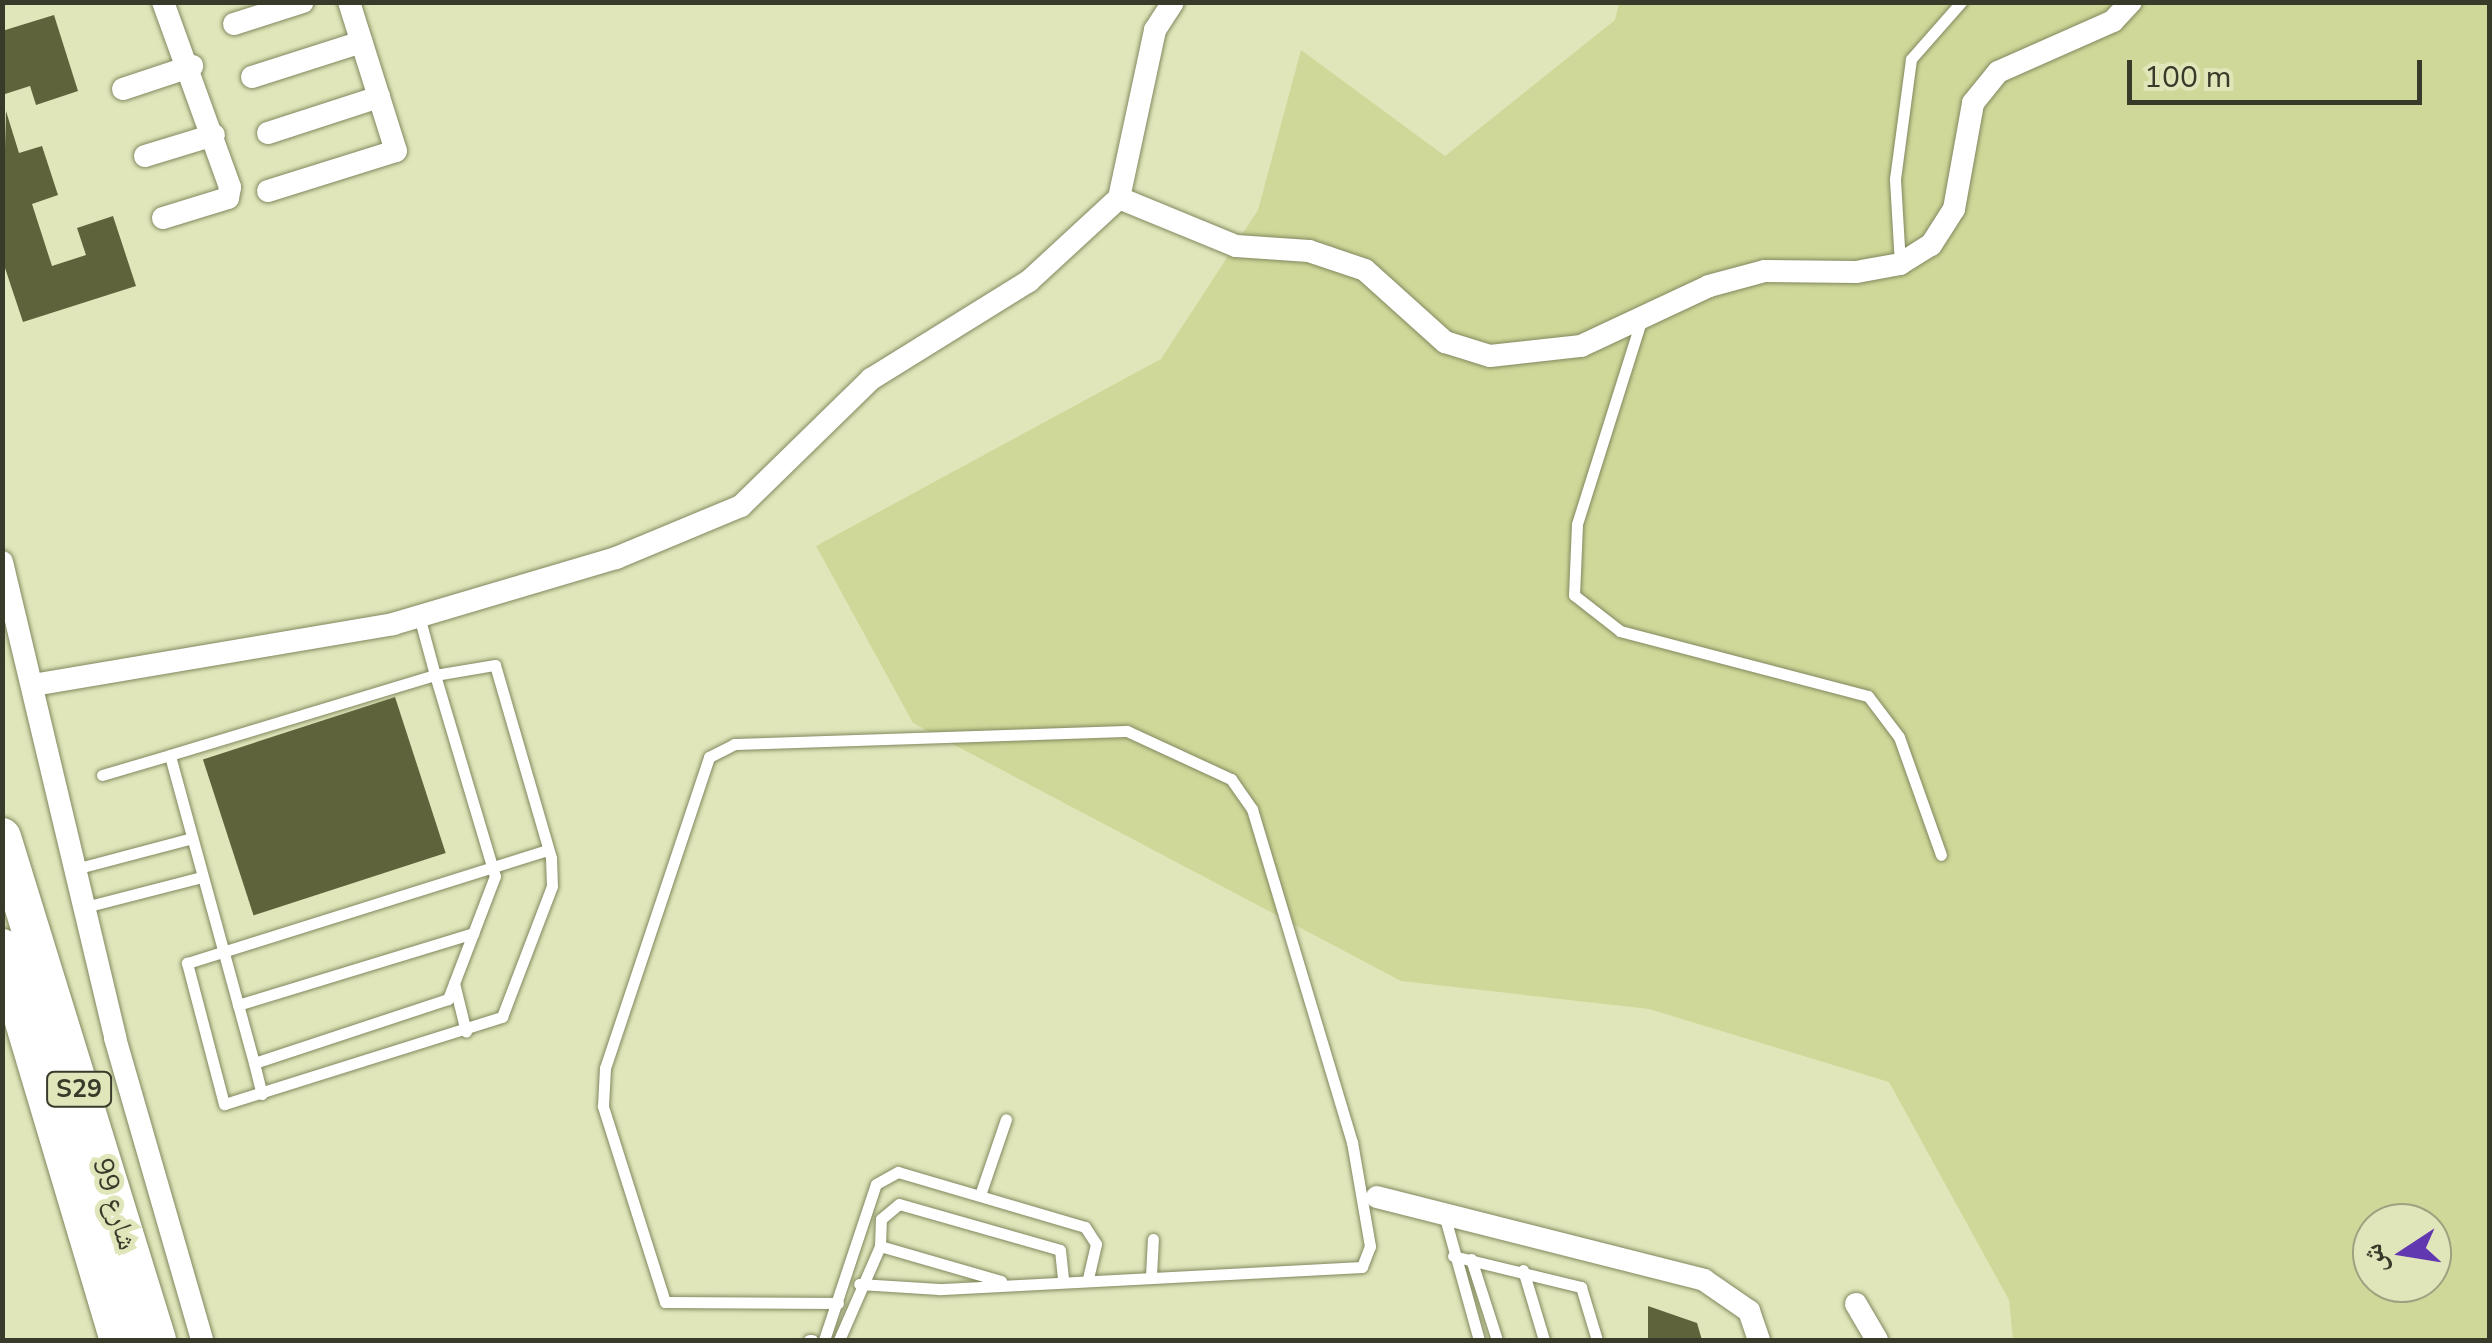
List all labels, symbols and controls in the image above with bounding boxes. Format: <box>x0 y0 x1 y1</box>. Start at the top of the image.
scale bar <box>2132 40 2427 102</box>
text: 100 m <box>2144 57 2231 98</box>
road number: S29 <box>44 1069 114 1109</box>
street label: 99 شارع <box>85 1154 145 1254</box>
north arrow <box>2352 1203 2452 1303</box>
text: ش <box>2353 1240 2396 1277</box>

